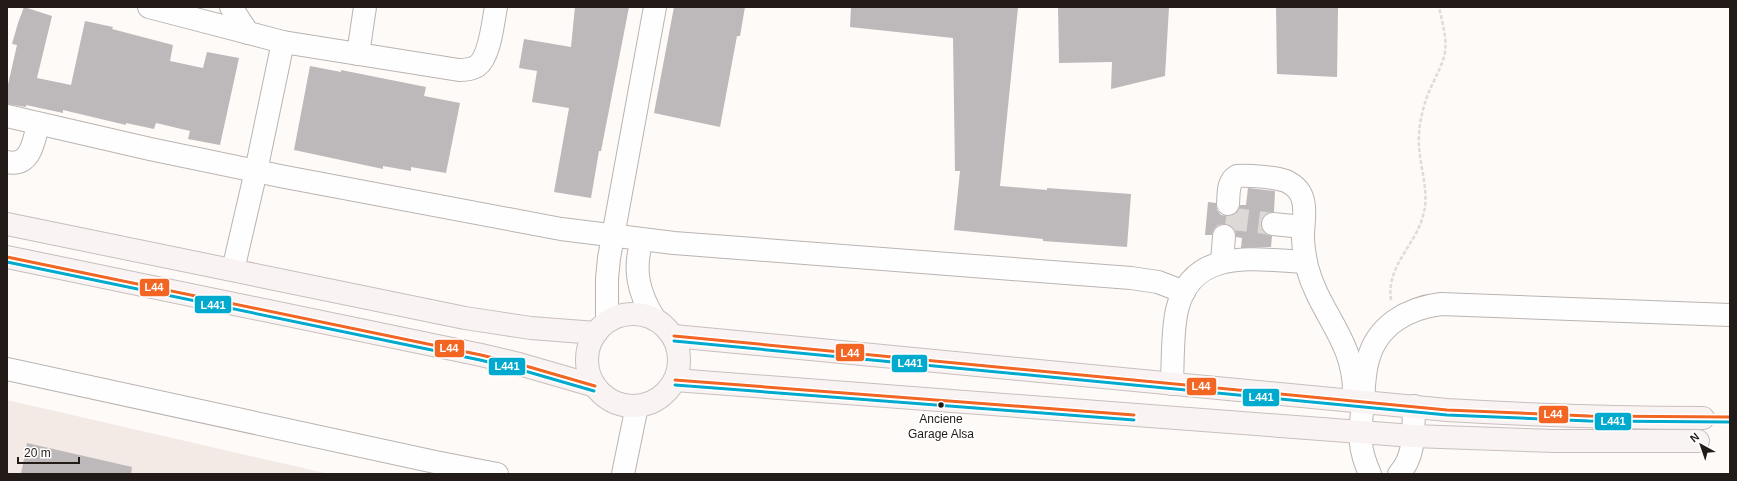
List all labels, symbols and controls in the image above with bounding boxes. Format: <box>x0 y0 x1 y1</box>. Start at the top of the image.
line badge: L44 <box>139 278 170 297</box>
text: L44 <box>145 281 164 293</box>
line badge: L441 <box>194 295 232 314</box>
text: L441 <box>200 299 226 311</box>
line badge: L44 <box>434 339 465 358</box>
text: L44 <box>440 342 459 354</box>
line badge: L44 <box>835 343 865 362</box>
text: L44 <box>841 347 860 359</box>
line badge: L441 <box>891 354 928 373</box>
line badge: L441 <box>488 357 526 376</box>
text: L441 <box>897 357 923 369</box>
text: L441 <box>494 360 520 372</box>
line badge: L44 <box>1186 377 1217 396</box>
text: L44 <box>1192 380 1211 392</box>
line badge: L441 <box>1242 388 1280 407</box>
text: L441 <box>1248 391 1274 403</box>
marker: Anciene Garage Alsa <box>936 400 946 410</box>
line badge: L44 <box>1538 405 1569 424</box>
text: L44 <box>1544 408 1563 420</box>
place label: Anciene Garage Alsa <box>908 412 974 441</box>
line badge: L441 <box>1594 412 1632 431</box>
text: L441 <box>1600 415 1626 427</box>
north arrow <box>1681 425 1721 465</box>
text: N <box>1688 430 1702 444</box>
scale bar <box>18 439 79 465</box>
text: 20 m <box>24 446 51 460</box>

